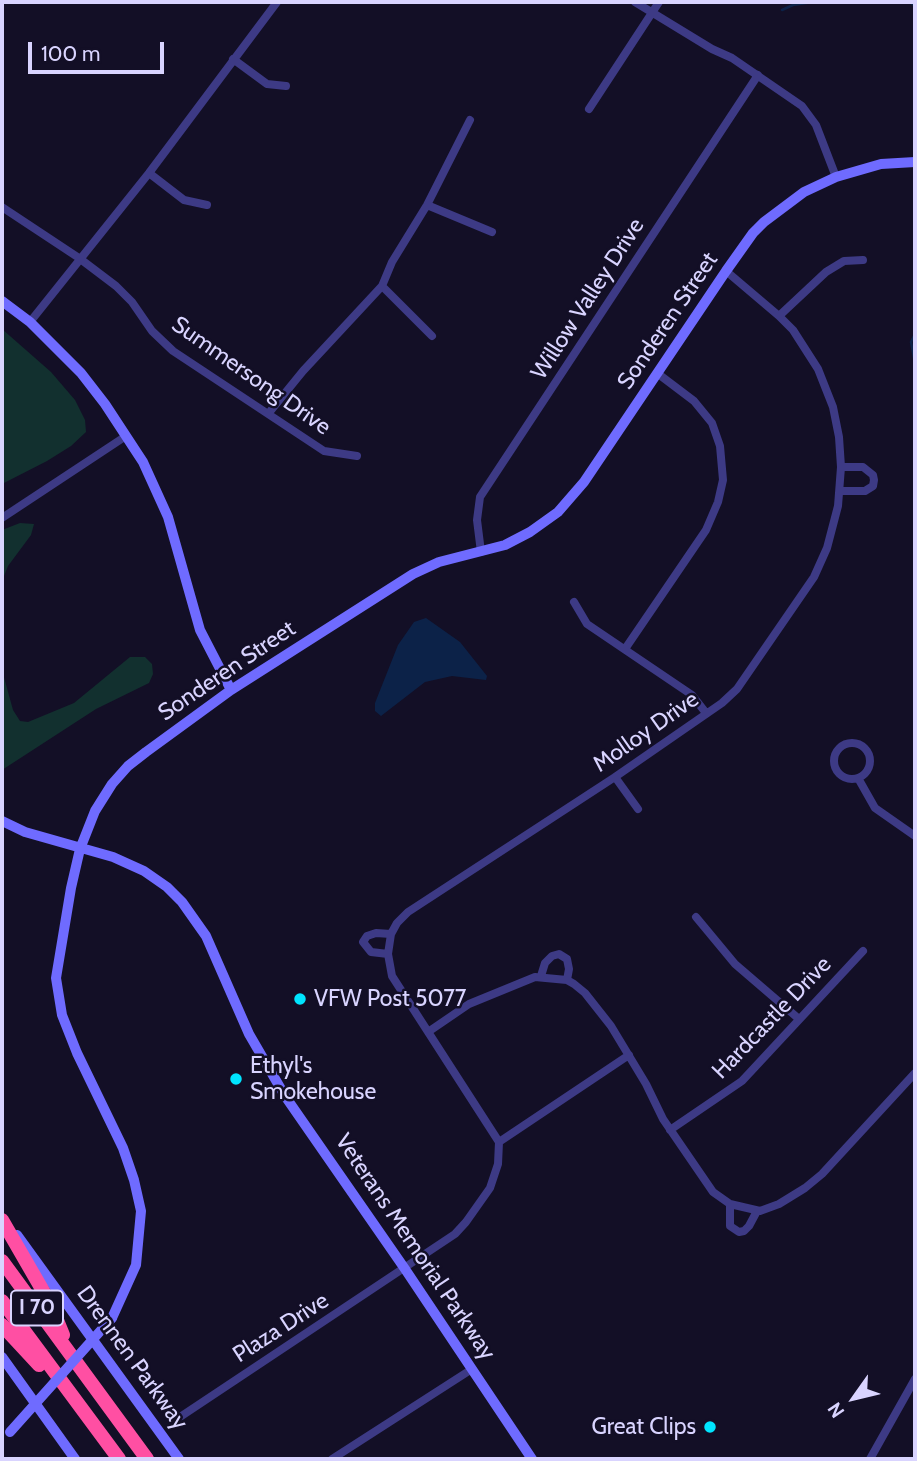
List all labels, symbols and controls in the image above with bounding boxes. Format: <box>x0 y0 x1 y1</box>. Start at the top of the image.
scale bar <box>32 28 168 72</box>
text: 100 m <box>41 41 100 66</box>
street label: Willow Valley Drive <box>526 213 650 385</box>
street label: Sonderen Street <box>612 247 724 395</box>
street label: Summersong Drive <box>166 311 336 441</box>
street label: Sonderen Street <box>153 615 301 727</box>
street label: Molloy Drive <box>588 686 704 778</box>
street label: Hardcastle Drive <box>707 951 837 1085</box>
place label: VFW Post 5077 <box>314 985 466 1013</box>
marker: VFW Post 5077 <box>292 991 308 1007</box>
place label: Ethyl's Smokehouse <box>250 1052 376 1106</box>
marker: Ethyl's Smokehouse <box>228 1071 244 1087</box>
street label: Veterans Memorial Parkway <box>329 1129 501 1365</box>
street label: Drennen Parkway <box>71 1281 193 1435</box>
street label: Plaza Drive <box>228 1287 334 1369</box>
road number: I 70 <box>11 1290 63 1326</box>
north arrow <box>819 1363 889 1433</box>
text: N <box>823 1398 849 1422</box>
place label: Great Clips <box>591 1413 696 1441</box>
marker: Great Clips <box>702 1419 718 1435</box>

